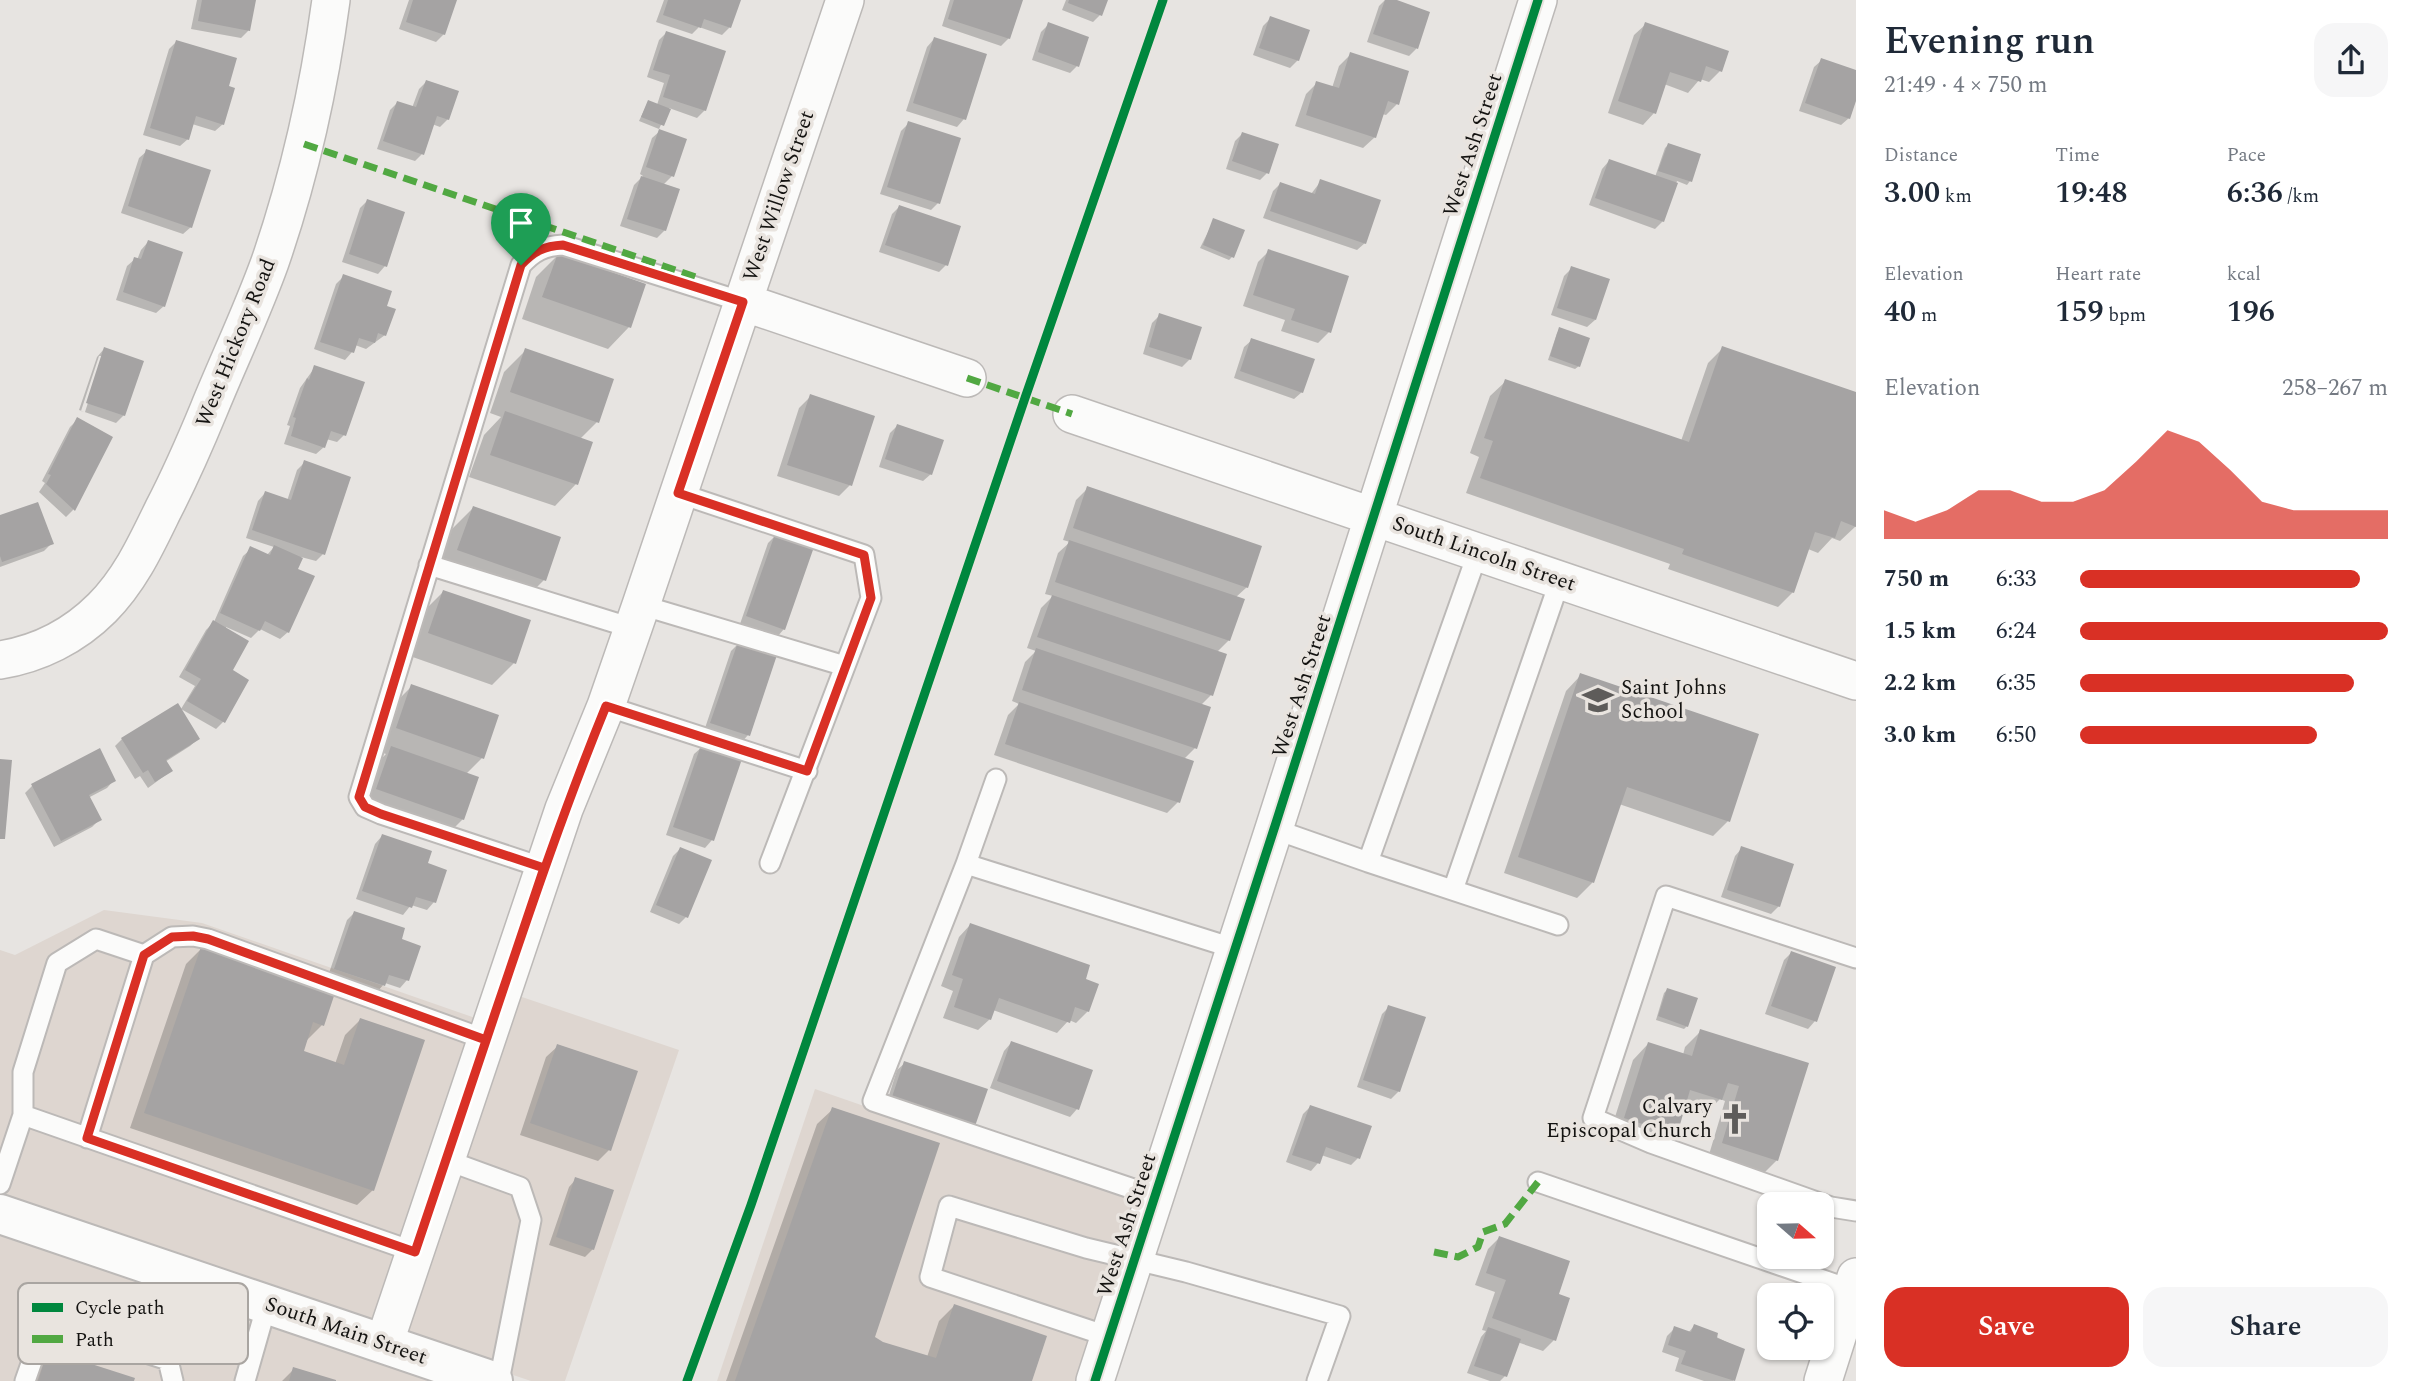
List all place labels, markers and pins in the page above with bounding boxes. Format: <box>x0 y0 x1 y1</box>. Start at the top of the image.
pin <box>491 193 551 265</box>
place label: Saint Johns School <box>1621 672 1727 728</box>
school or university icon: Saint Johns School <box>1581 683 1615 717</box>
place label: Calvary Episcopal Church <box>1546 1091 1713 1147</box>
church icon: Calvary Episcopal Church <box>1718 1102 1752 1136</box>

